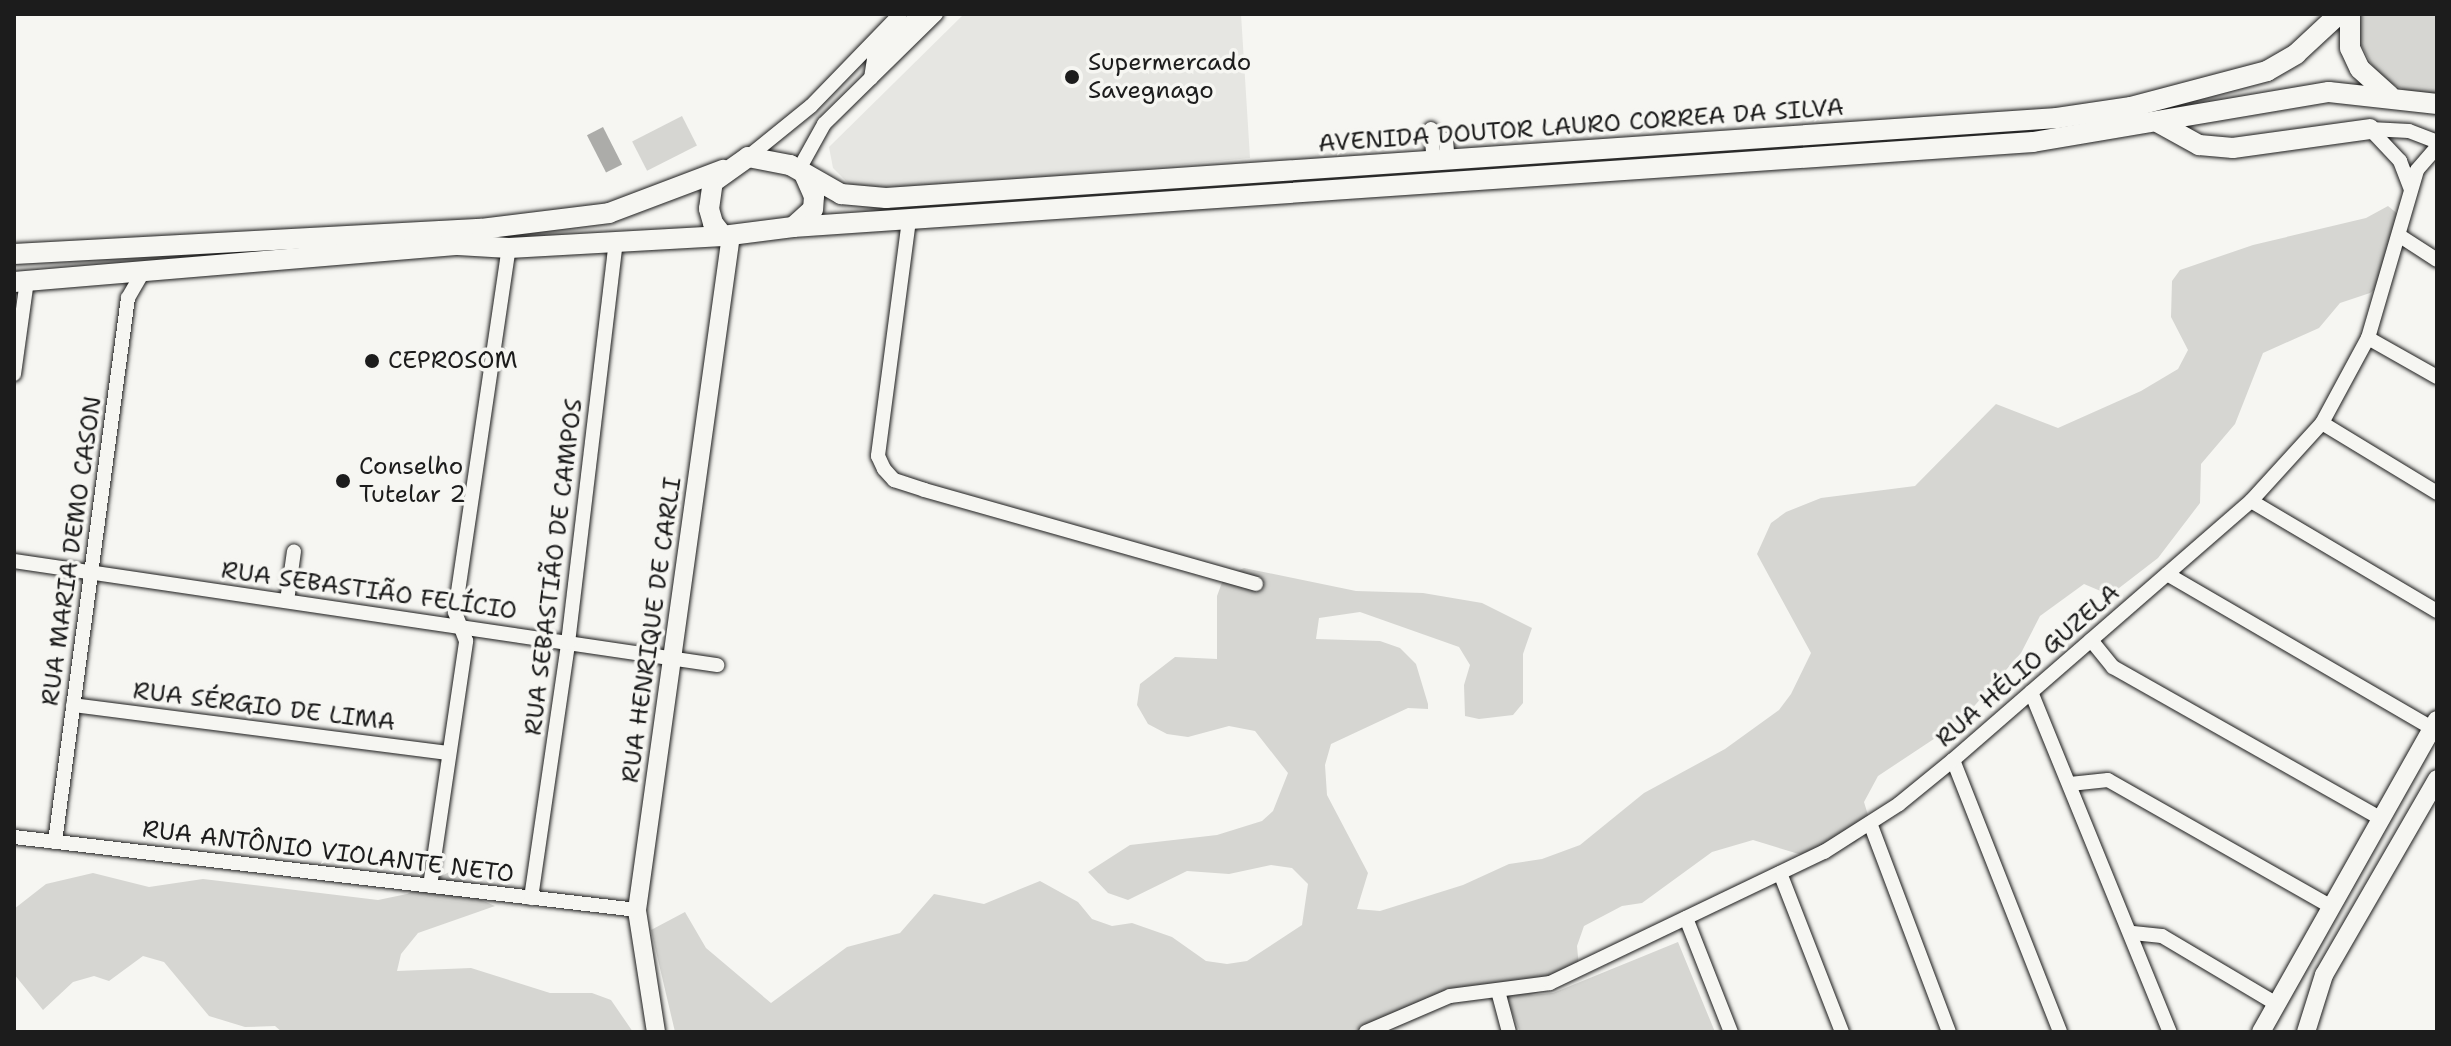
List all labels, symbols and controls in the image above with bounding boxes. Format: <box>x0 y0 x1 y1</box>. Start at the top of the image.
place label: Supermercado Savegnago <box>1088 49 1251 105</box>
marker: Supermercado Savegnago <box>1063 68 1081 86</box>
street label: AVENIDA DOUTOR LAURO CORREA DA SILVA <box>1317 93 1845 159</box>
place label: CEPROSOM <box>388 347 517 375</box>
marker: CEPROSOM <box>363 352 381 370</box>
street label: RUA MARIA DEMO CASON <box>36 394 108 708</box>
street label: RUA SEBASTIÃO DE CAMPOS <box>519 397 589 737</box>
place label: Conselho Tutelar 2 <box>359 453 466 509</box>
marker: Conselho Tutelar 2 <box>334 472 352 490</box>
street label: RUA HENRIQUE DE CARLI <box>616 475 688 785</box>
street label: RUA SEBASTIÃO FELÍCIO <box>219 556 519 626</box>
street label: RUA HÉLIO GUZELA <box>1930 579 2126 753</box>
street label: RUA SÉRGIO DE LIMA <box>131 677 397 737</box>
street label: RUA ANTÔNIO VIOLANTE NETO <box>141 815 515 889</box>

